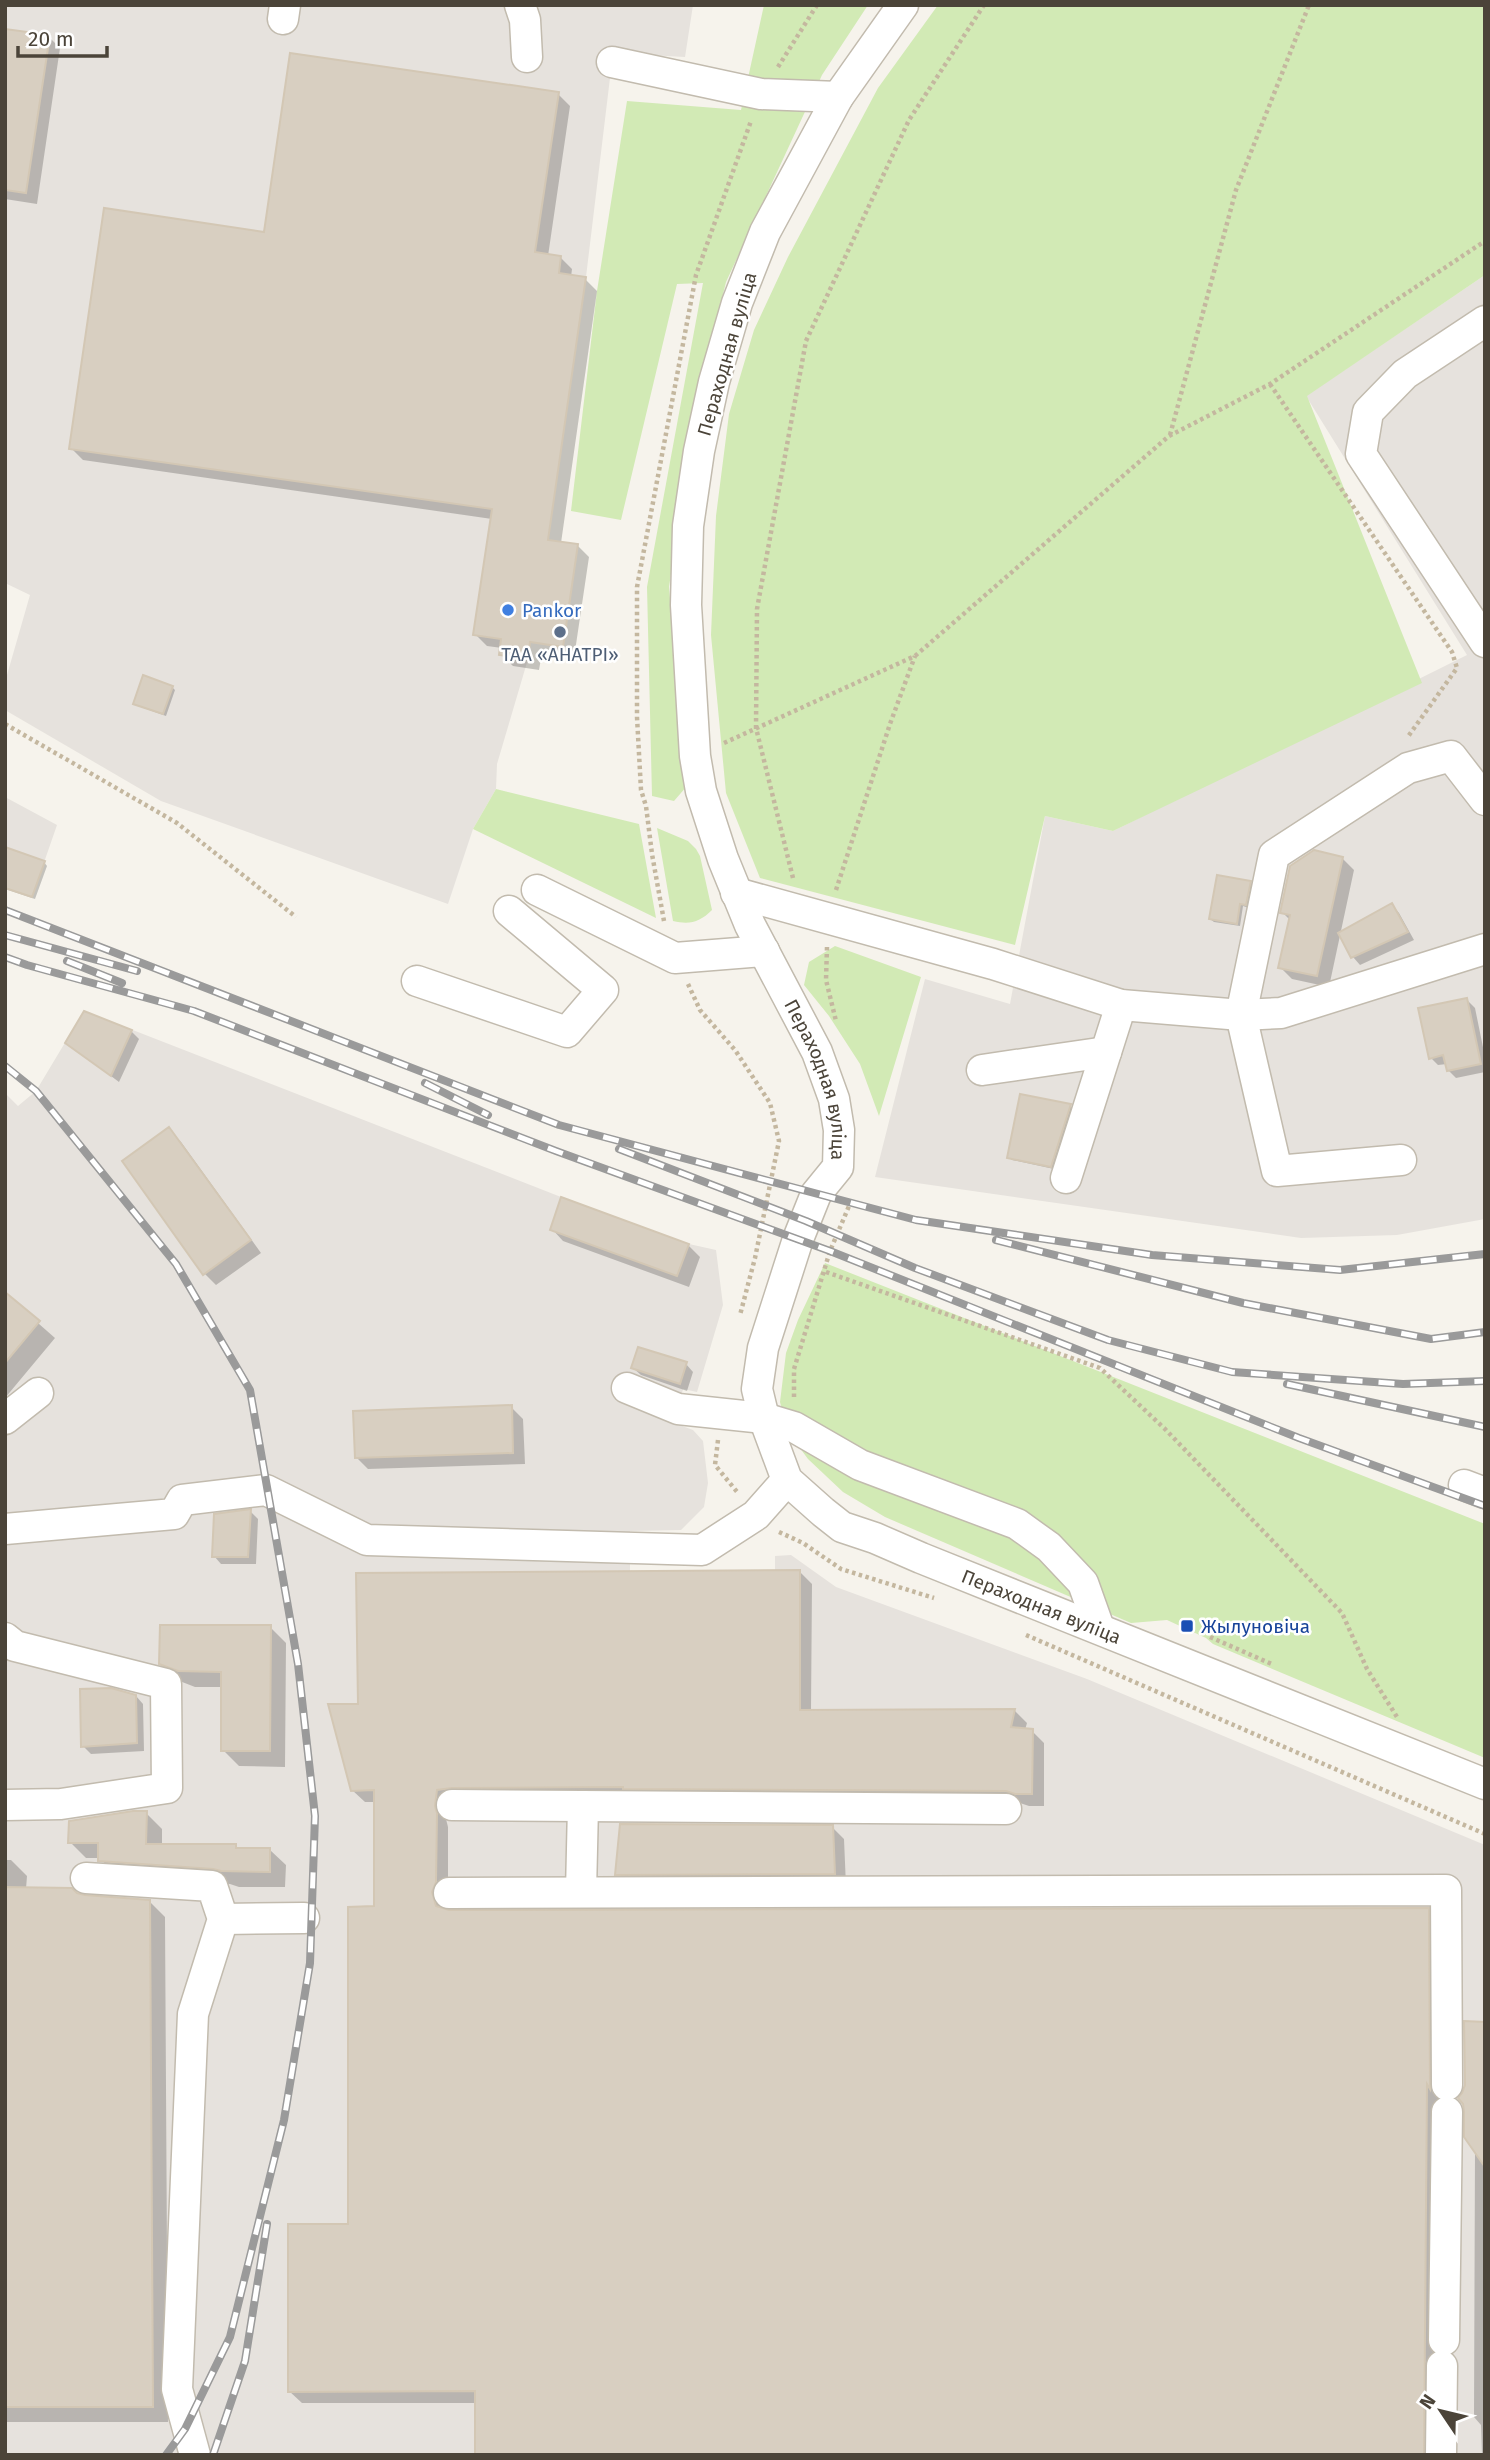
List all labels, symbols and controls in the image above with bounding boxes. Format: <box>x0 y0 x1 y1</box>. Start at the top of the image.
scale bar <box>18 14 107 58</box>
text: 20 m <box>28 26 74 52</box>
street label: Пераходная вуліца <box>693 269 761 439</box>
place label: Pankor <box>522 599 582 622</box>
marker: Pankor <box>500 602 516 618</box>
marker: ТАА «АНАТРI» <box>552 624 568 640</box>
place label: ТАА «АНАТРI» <box>501 643 619 666</box>
street label: Пераходная вуліца <box>780 995 851 1160</box>
street label: Пераходная вуліца <box>958 1564 1125 1649</box>
place label: Жылуновіча <box>1201 1615 1310 1638</box>
marker: Жылуновіча <box>1179 1618 1195 1634</box>
north arrow <box>1406 2376 1476 2446</box>
text: N <box>1414 2390 1441 2413</box>

